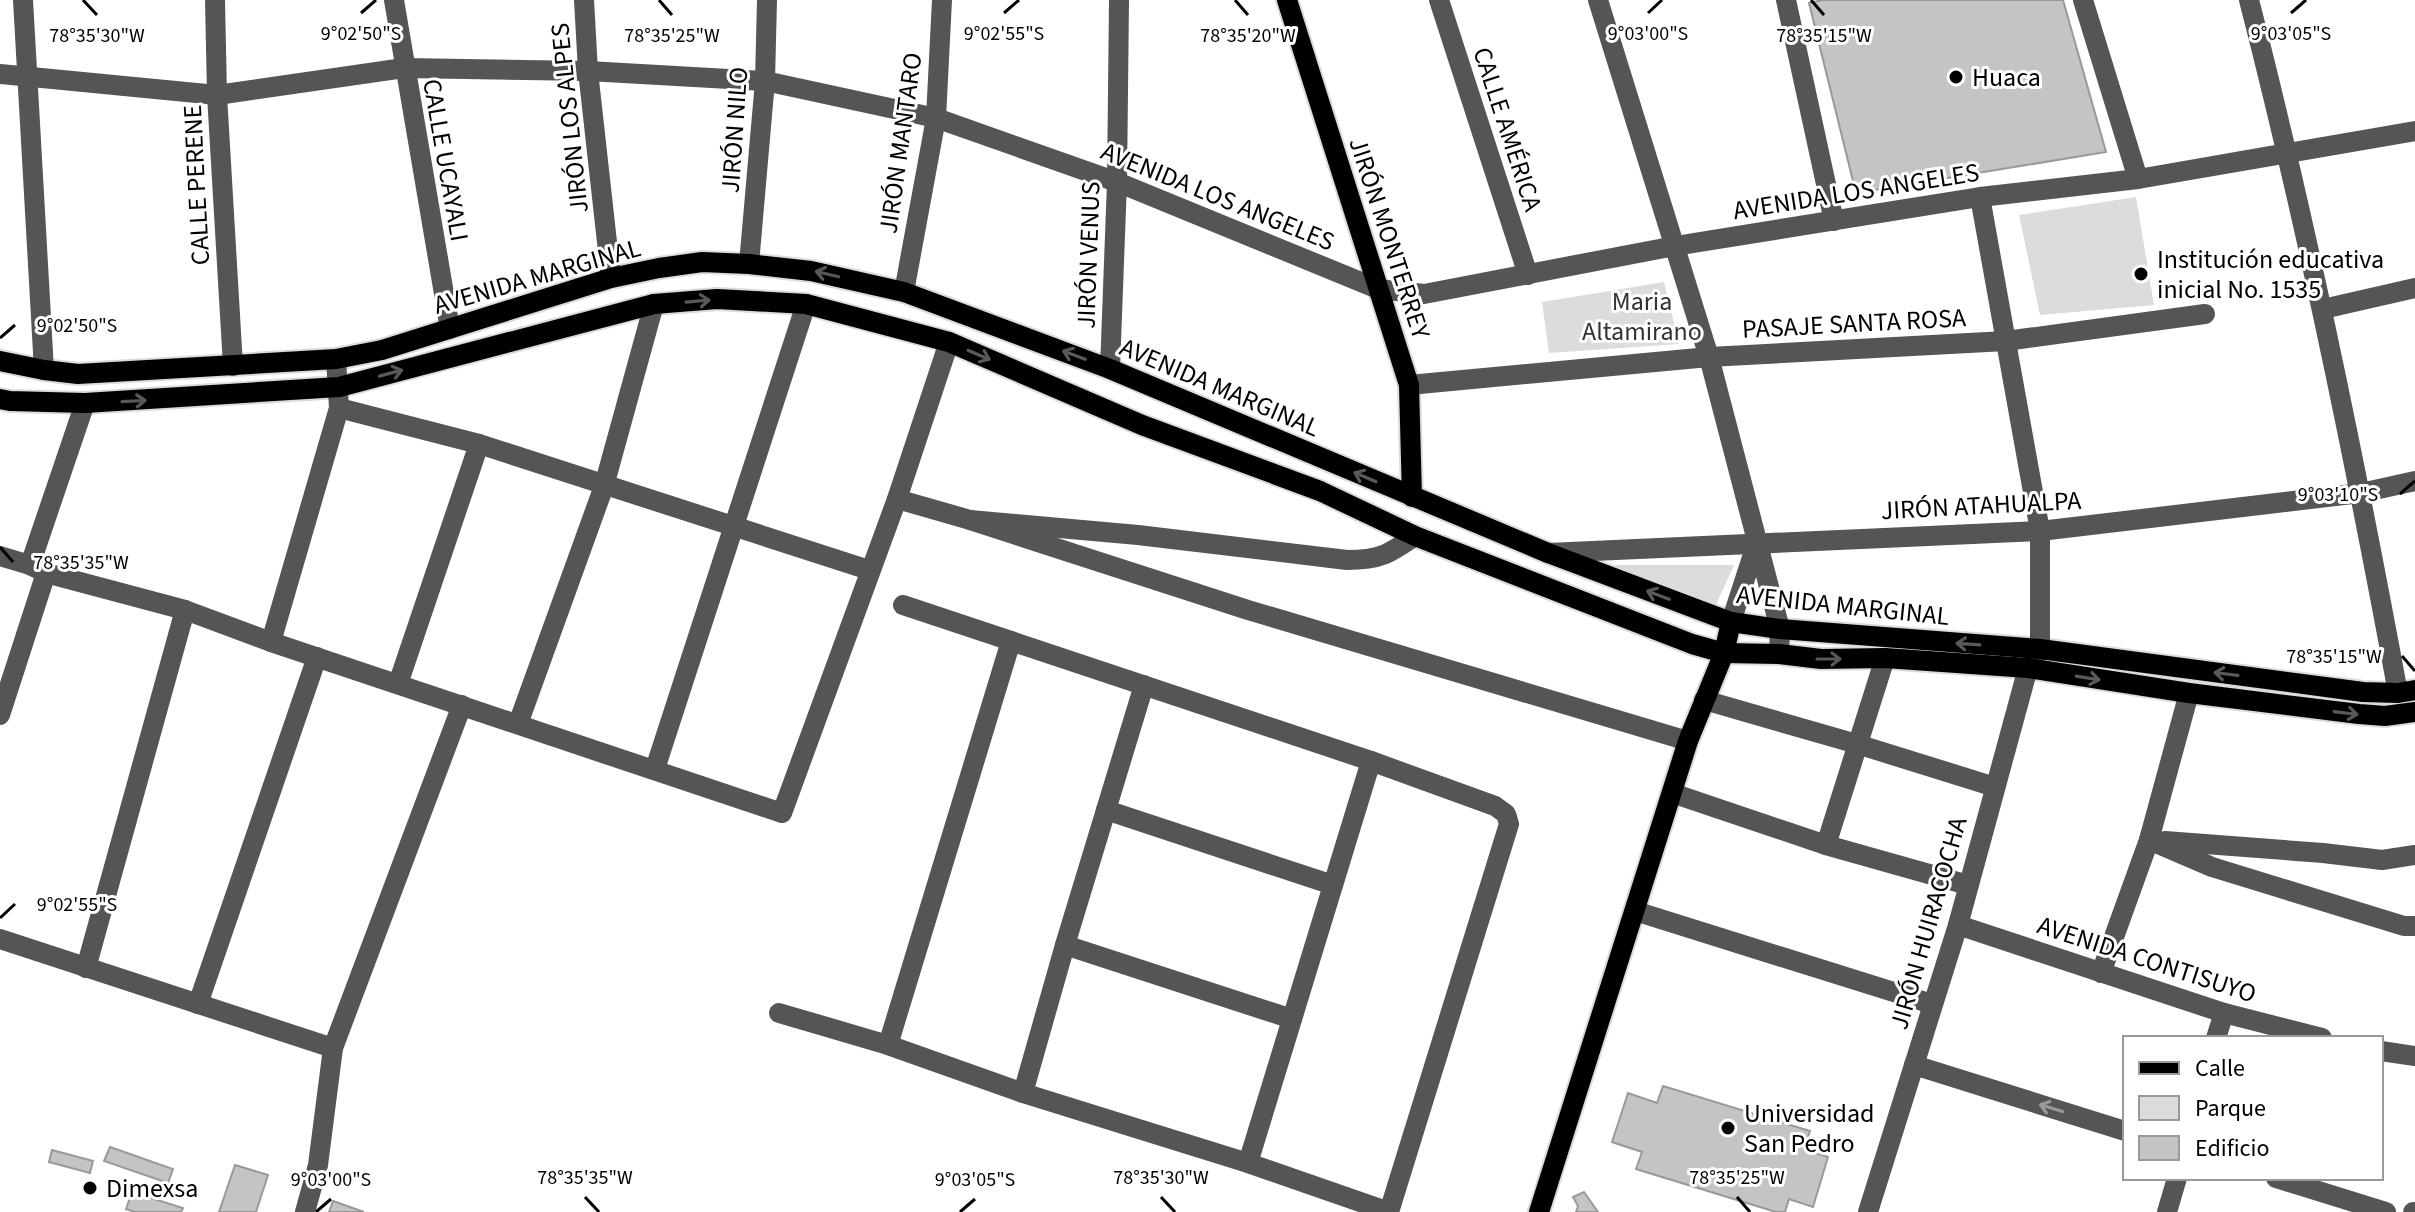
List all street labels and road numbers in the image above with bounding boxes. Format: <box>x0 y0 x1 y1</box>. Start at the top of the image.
street label: JIRÓN LOS ALPES <box>541 21 598 215</box>
street label: CALLE AMÉRICA <box>1464 42 1552 217</box>
street label: JIRÓN MANTARO <box>869 50 932 236</box>
street label: JIRÓN NILO <box>712 66 757 194</box>
street label: CALLE UCAYALI <box>413 76 478 244</box>
street label: CALLE PERENE <box>174 104 219 266</box>
street label: AVENIDA LOS ANGELES <box>1096 133 1340 260</box>
street label: JIRÓN MONTERREY <box>1340 133 1440 344</box>
street label: AVENIDA LOS ANGELES <box>1730 154 1982 229</box>
street label: JIRÓN VENUS <box>1067 181 1110 329</box>
street label: AVENIDA MARGINAL <box>429 229 645 324</box>
street label: PASAJE SANTA ROSA <box>1741 299 1968 348</box>
street label: AVENIDA MARGINAL <box>1114 329 1325 446</box>
street label: JIRÓN ATAHUALPA <box>1880 482 2083 529</box>
street label: AVENIDA MARGINAL <box>1735 576 1951 635</box>
street label: JIRÓN HUIRACOCHA <box>1880 812 1977 1034</box>
street label: AVENIDA CONTISUYO <box>2033 907 2261 1012</box>

